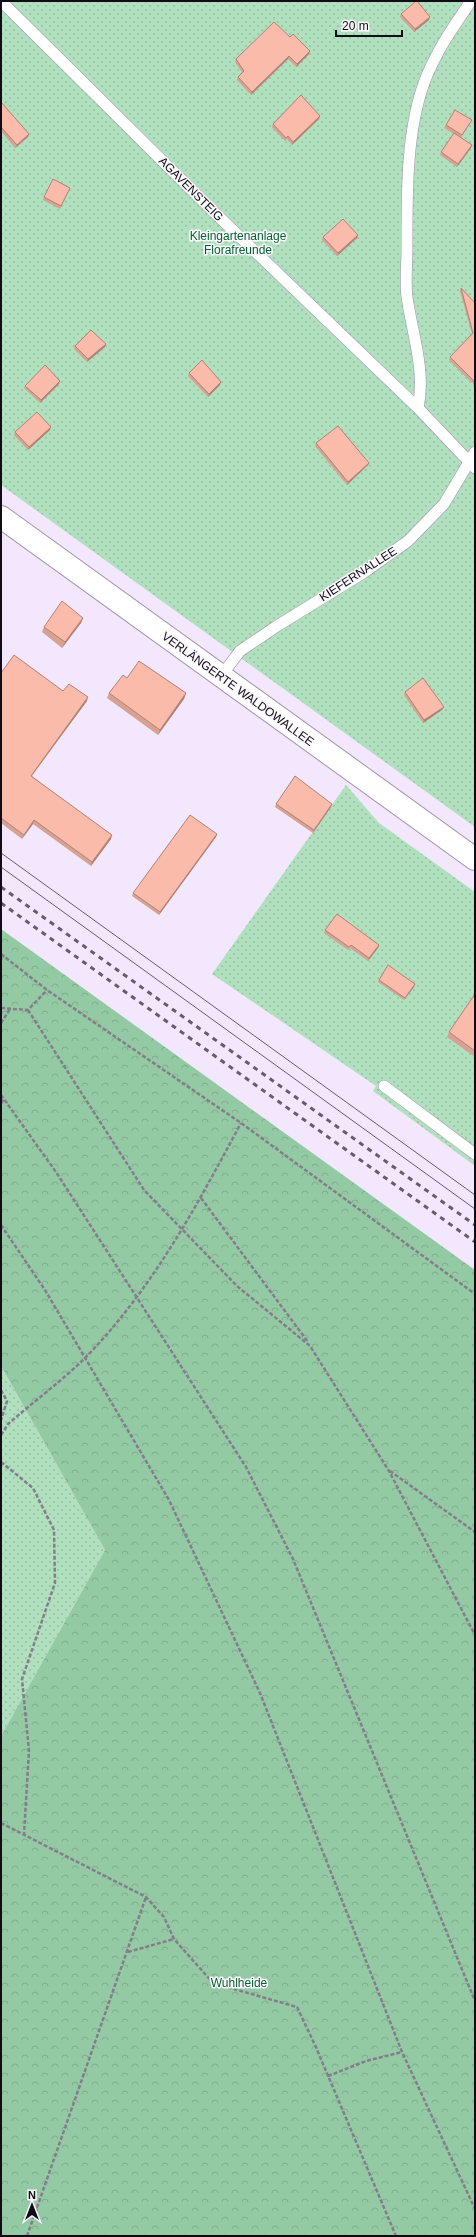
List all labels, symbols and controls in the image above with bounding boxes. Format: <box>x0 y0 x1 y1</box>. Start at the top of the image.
scale bar <box>336 12 402 38</box>
text: 20 m <box>342 19 369 33</box>
street label: AGAVENSTEIG <box>156 154 226 224</box>
park label: Kleingartenanlage Florafreunde <box>190 229 287 257</box>
street label: KIEFERNALLEE <box>317 544 399 604</box>
street label: VERLÄNGERTE WALDOWALLEE <box>159 629 317 749</box>
park label: Wuhlheide <box>211 1976 268 1990</box>
north arrow <box>12 2185 52 2225</box>
text: N <box>28 2189 36 2201</box>

